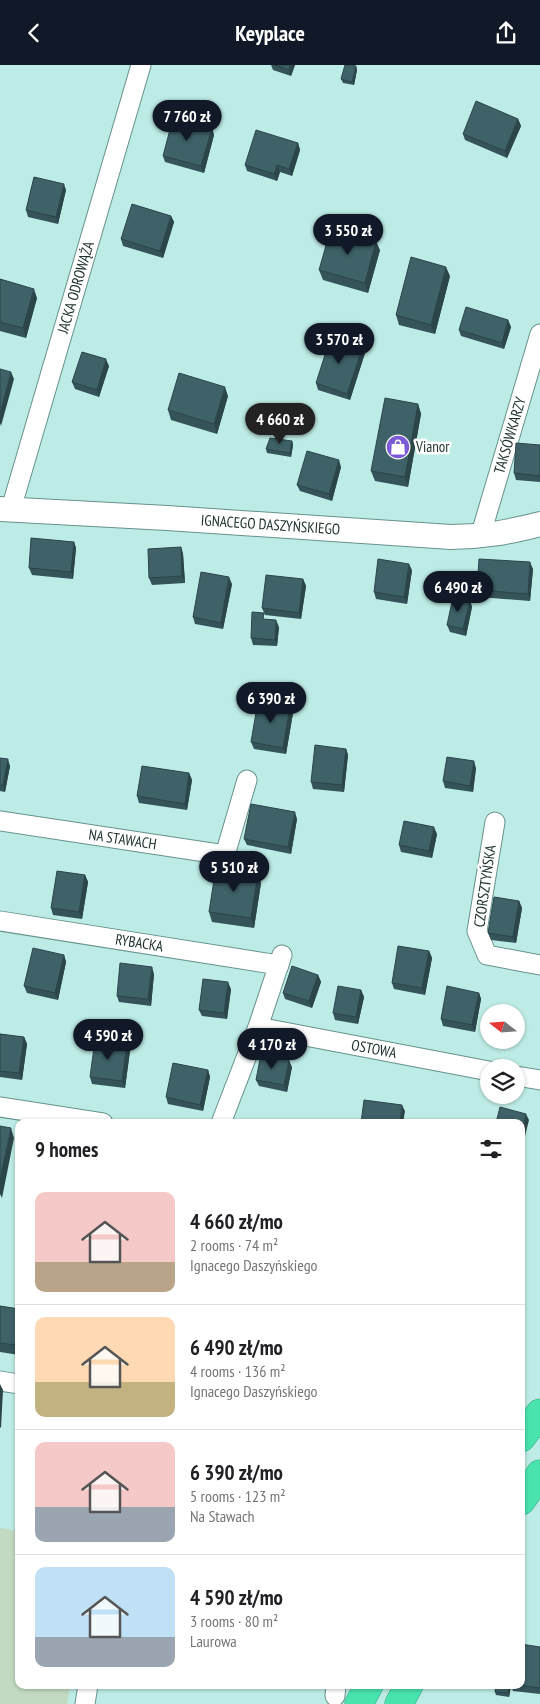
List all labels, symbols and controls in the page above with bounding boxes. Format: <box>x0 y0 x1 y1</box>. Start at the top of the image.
icon: back <box>20 19 48 47</box>
text: Keyplace <box>235 19 305 47</box>
icon: share <box>492 19 520 47</box>
pin: 7 760 zł <box>135 99 239 142</box>
text: 7 760 zł <box>164 106 210 126</box>
pin: 3 550 zł <box>296 213 400 256</box>
text: 3 550 zł <box>324 220 372 240</box>
street label: JACKA ODROWĄŻA <box>53 238 98 336</box>
pin: 3 570 zł <box>287 323 391 365</box>
text: 3 570 zł <box>315 329 363 349</box>
street label: TAKSÓWKARZY <box>489 394 530 476</box>
pin: 4 660 zł <box>228 403 332 445</box>
text: 4 660 zł <box>256 409 304 429</box>
shop icon: Vianor <box>385 434 411 460</box>
place label: Vianor <box>415 437 450 456</box>
street label: IGNACEGO DASZYŃSKIEGO <box>200 510 341 539</box>
pin: 6 490 zł <box>406 571 510 613</box>
text: 6 490 zł <box>434 577 482 597</box>
pin: 6 390 zł <box>219 681 323 724</box>
text: 6 390 zł <box>247 688 295 708</box>
street label: NA STAWACH <box>87 825 158 854</box>
street label: CZORSZTYŃSKA <box>469 843 500 928</box>
pin: 5 510 zł <box>182 851 286 893</box>
text: 5 510 zł <box>210 857 258 877</box>
street label: RYBACKA <box>114 929 166 956</box>
north arrow <box>480 1004 525 1049</box>
map controls <box>480 1004 525 1104</box>
pin: 4 590 zł <box>56 1019 160 1061</box>
text: 4 590 zł <box>84 1025 132 1045</box>
pin: 4 170 zł <box>220 1027 324 1070</box>
text: 4 170 zł <box>248 1034 296 1054</box>
street label: OSTOWA <box>350 1035 399 1062</box>
button: layers <box>480 1059 525 1104</box>
icon: filters <box>477 1135 505 1163</box>
text: 9 homes <box>35 1136 98 1163</box>
text: 4 660 zł/mo <box>190 1208 283 1235</box>
icon: home <box>75 1212 135 1272</box>
text: 2 rooms · 74 m² <box>190 1235 278 1255</box>
text: Ignacego Daszyńskiego <box>190 1255 318 1275</box>
text: 6 490 zł/mo <box>190 1334 283 1361</box>
icon: home <box>75 1337 135 1397</box>
text: 4 rooms · 136 m² <box>190 1361 286 1381</box>
text: Ignacego Daszyńskiego <box>190 1381 318 1401</box>
text: 6 390 zł/mo <box>190 1459 283 1486</box>
icon: home <box>75 1462 135 1522</box>
text: 5 rooms · 123 m² <box>190 1486 286 1506</box>
text: Na Stawach <box>190 1506 255 1526</box>
text: 4 590 zł/mo <box>190 1584 283 1611</box>
icon: home <box>75 1587 135 1647</box>
text: 3 rooms · 80 m² <box>190 1611 278 1631</box>
text: Laurowa <box>190 1631 237 1651</box>

